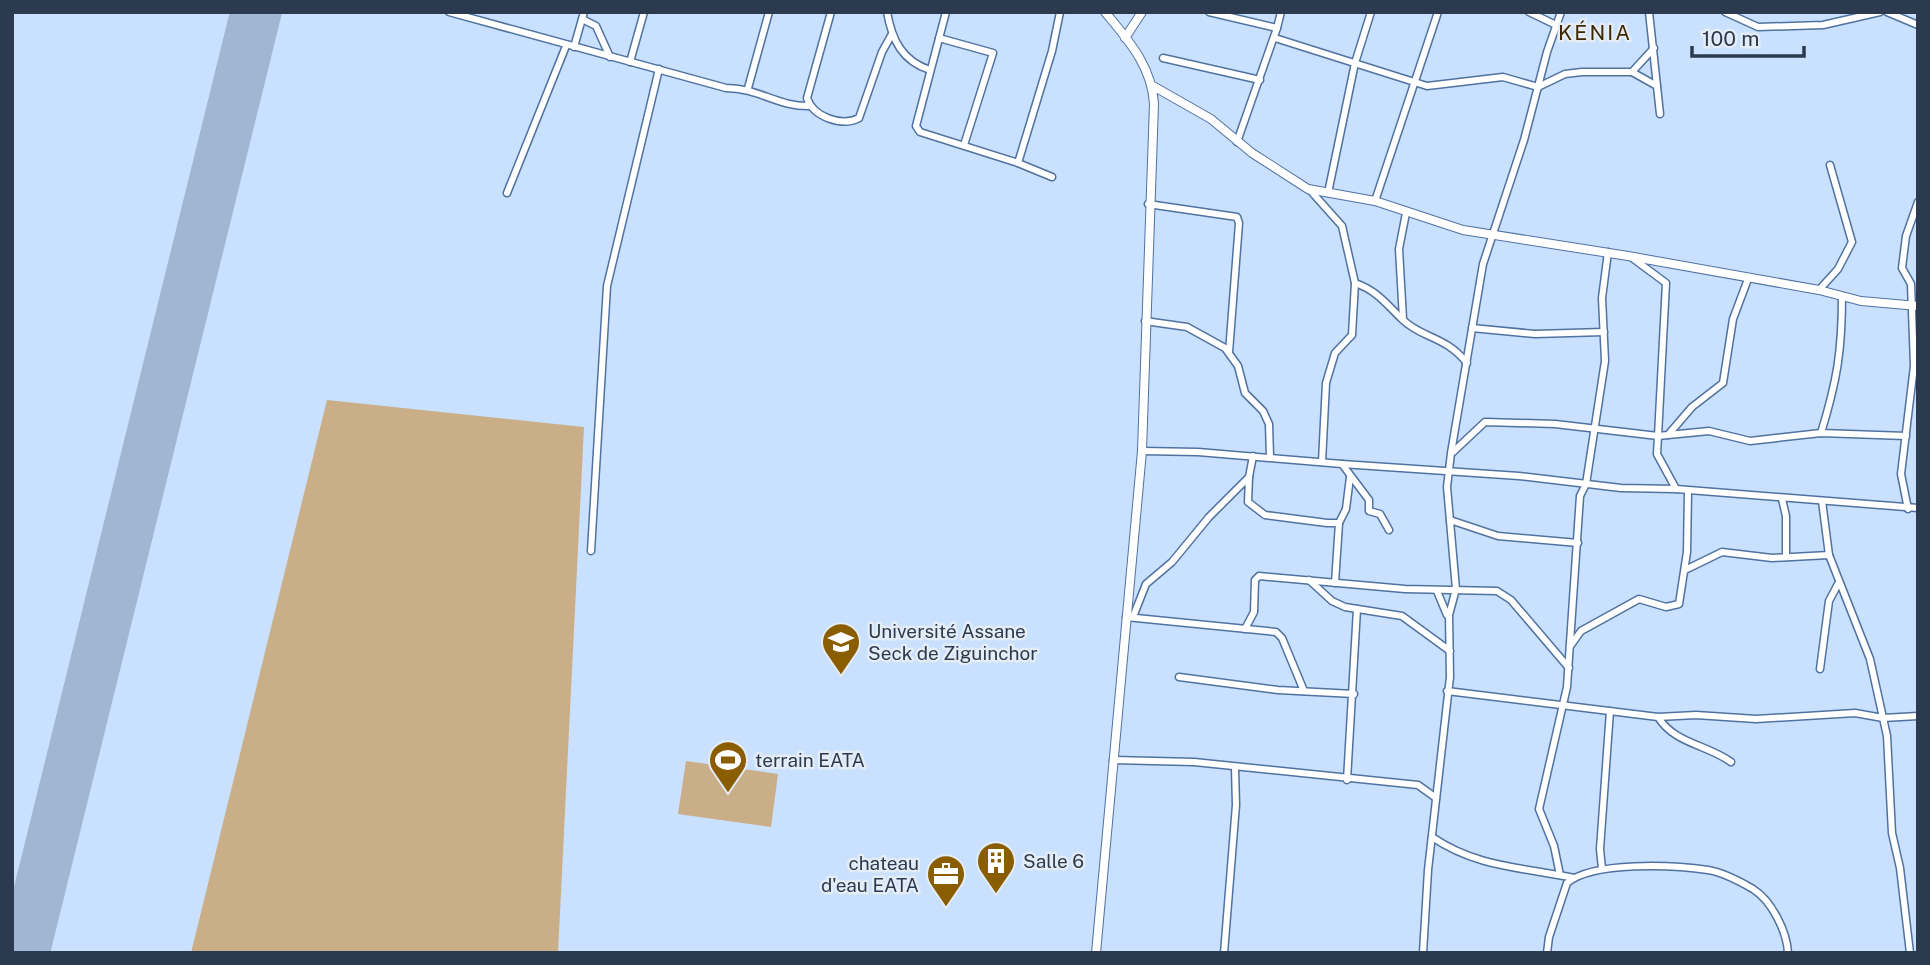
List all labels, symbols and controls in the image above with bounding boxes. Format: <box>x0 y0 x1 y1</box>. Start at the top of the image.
scale bar <box>1692 14 1804 58</box>
district label: KÉNIA <box>1558 20 1632 45</box>
text: 100 m <box>1702 26 1759 51</box>
place label: Université Assane Seck de Ziguinchor <box>868 620 1038 664</box>
school or university icon: Université Assane Seck de Ziguinchor <box>820 621 862 676</box>
sports icon: terrain EATA <box>707 739 749 794</box>
place label: terrain EATA <box>755 749 865 771</box>
building icon: Salle 6 <box>975 840 1017 895</box>
place label: Salle 6 <box>1023 850 1084 872</box>
place label: chateau d'eau EATA <box>821 852 919 896</box>
office icon: chateau d'eau EATA <box>925 853 967 908</box>

